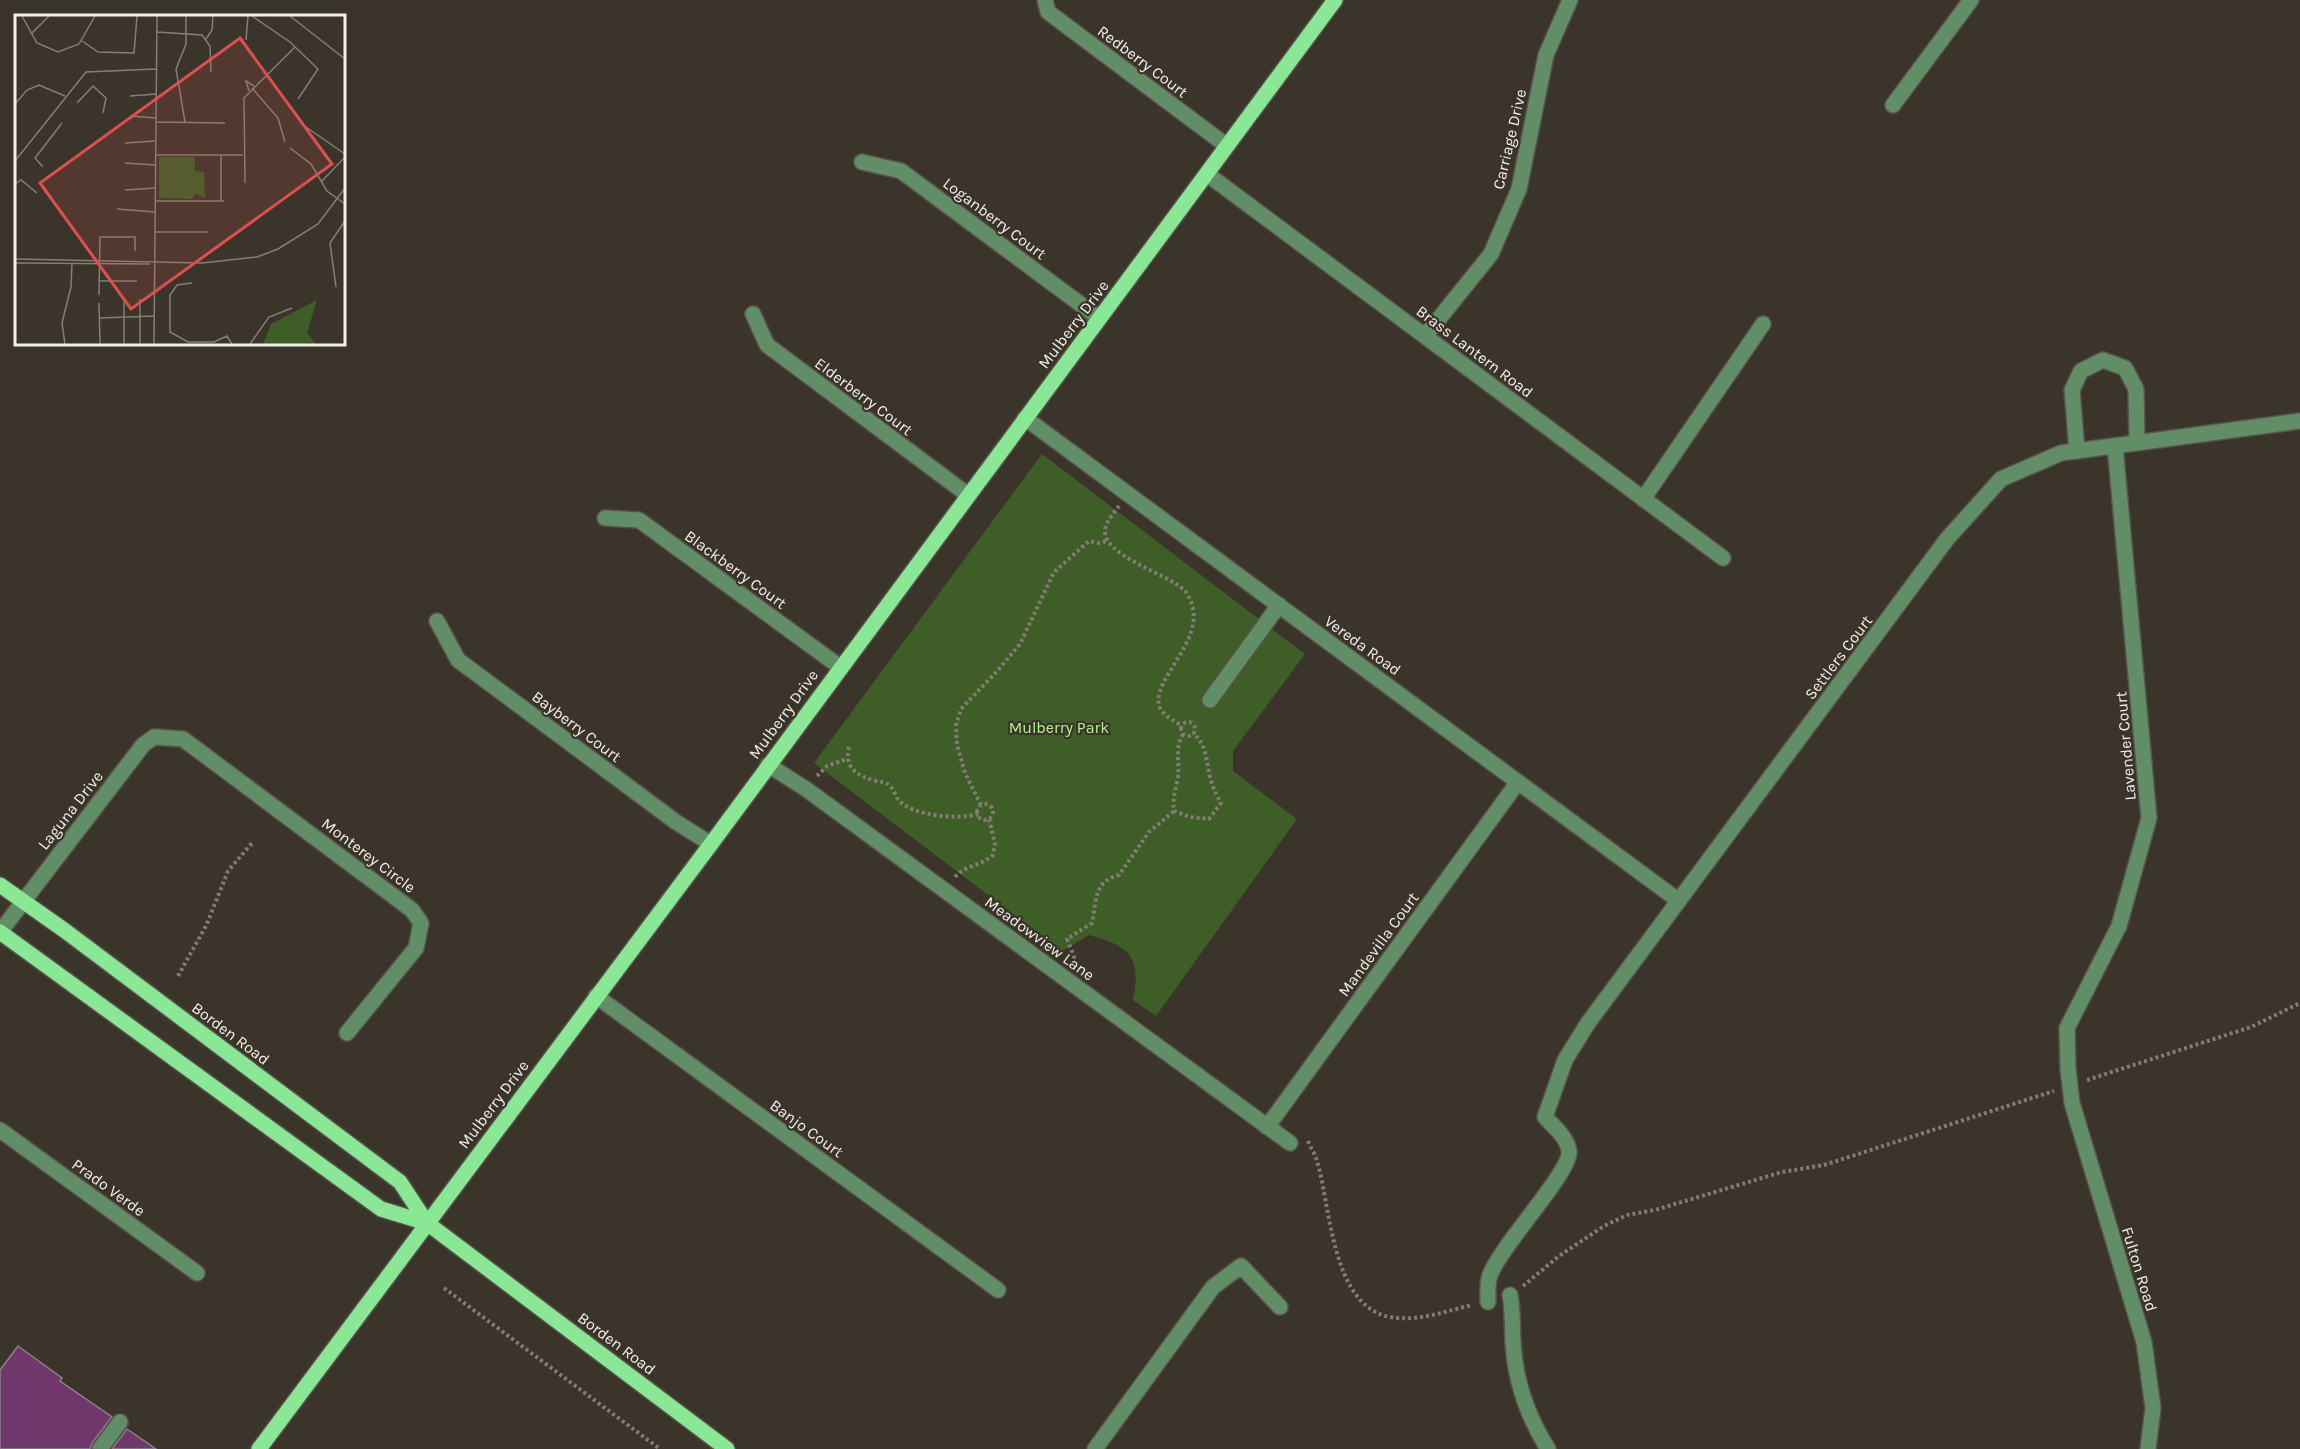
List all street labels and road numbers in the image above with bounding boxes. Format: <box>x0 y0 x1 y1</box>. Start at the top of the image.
street label: Redberry Court <box>1094 21 1192 101</box>
street label: Carriage Drive <box>1489 87 1530 191</box>
street label: Loganberry Court <box>939 173 1050 263</box>
street label: Mulberry Drive <box>1034 276 1113 372</box>
street label: Brass Lantern Road <box>1413 301 1537 402</box>
street label: Elderberry Court <box>811 353 916 439</box>
street label: Blackberry Court <box>681 526 790 613</box>
street label: Vereda Road <box>1321 611 1405 679</box>
street label: Settlers Court <box>1801 611 1876 703</box>
street label: Mulberry Drive <box>745 666 822 763</box>
street label: Bayberry Court <box>528 687 625 766</box>
street label: Lavender Court <box>2111 691 2140 801</box>
street label: Laguna Drive <box>34 767 107 853</box>
street label: Monterey Circle <box>318 814 419 897</box>
street label: Mandevilla Court <box>1334 888 1423 1000</box>
street label: Meadowview Lane <box>981 892 1098 985</box>
street label: Borden Road <box>188 998 273 1069</box>
street label: Mulberry Drive <box>454 1056 533 1152</box>
street label: Banjo Court <box>766 1095 847 1161</box>
street label: Prado Verde <box>68 1155 149 1220</box>
street label: Fulton Road <box>2118 1225 2161 1314</box>
street label: Borden Road <box>574 1308 659 1379</box>

